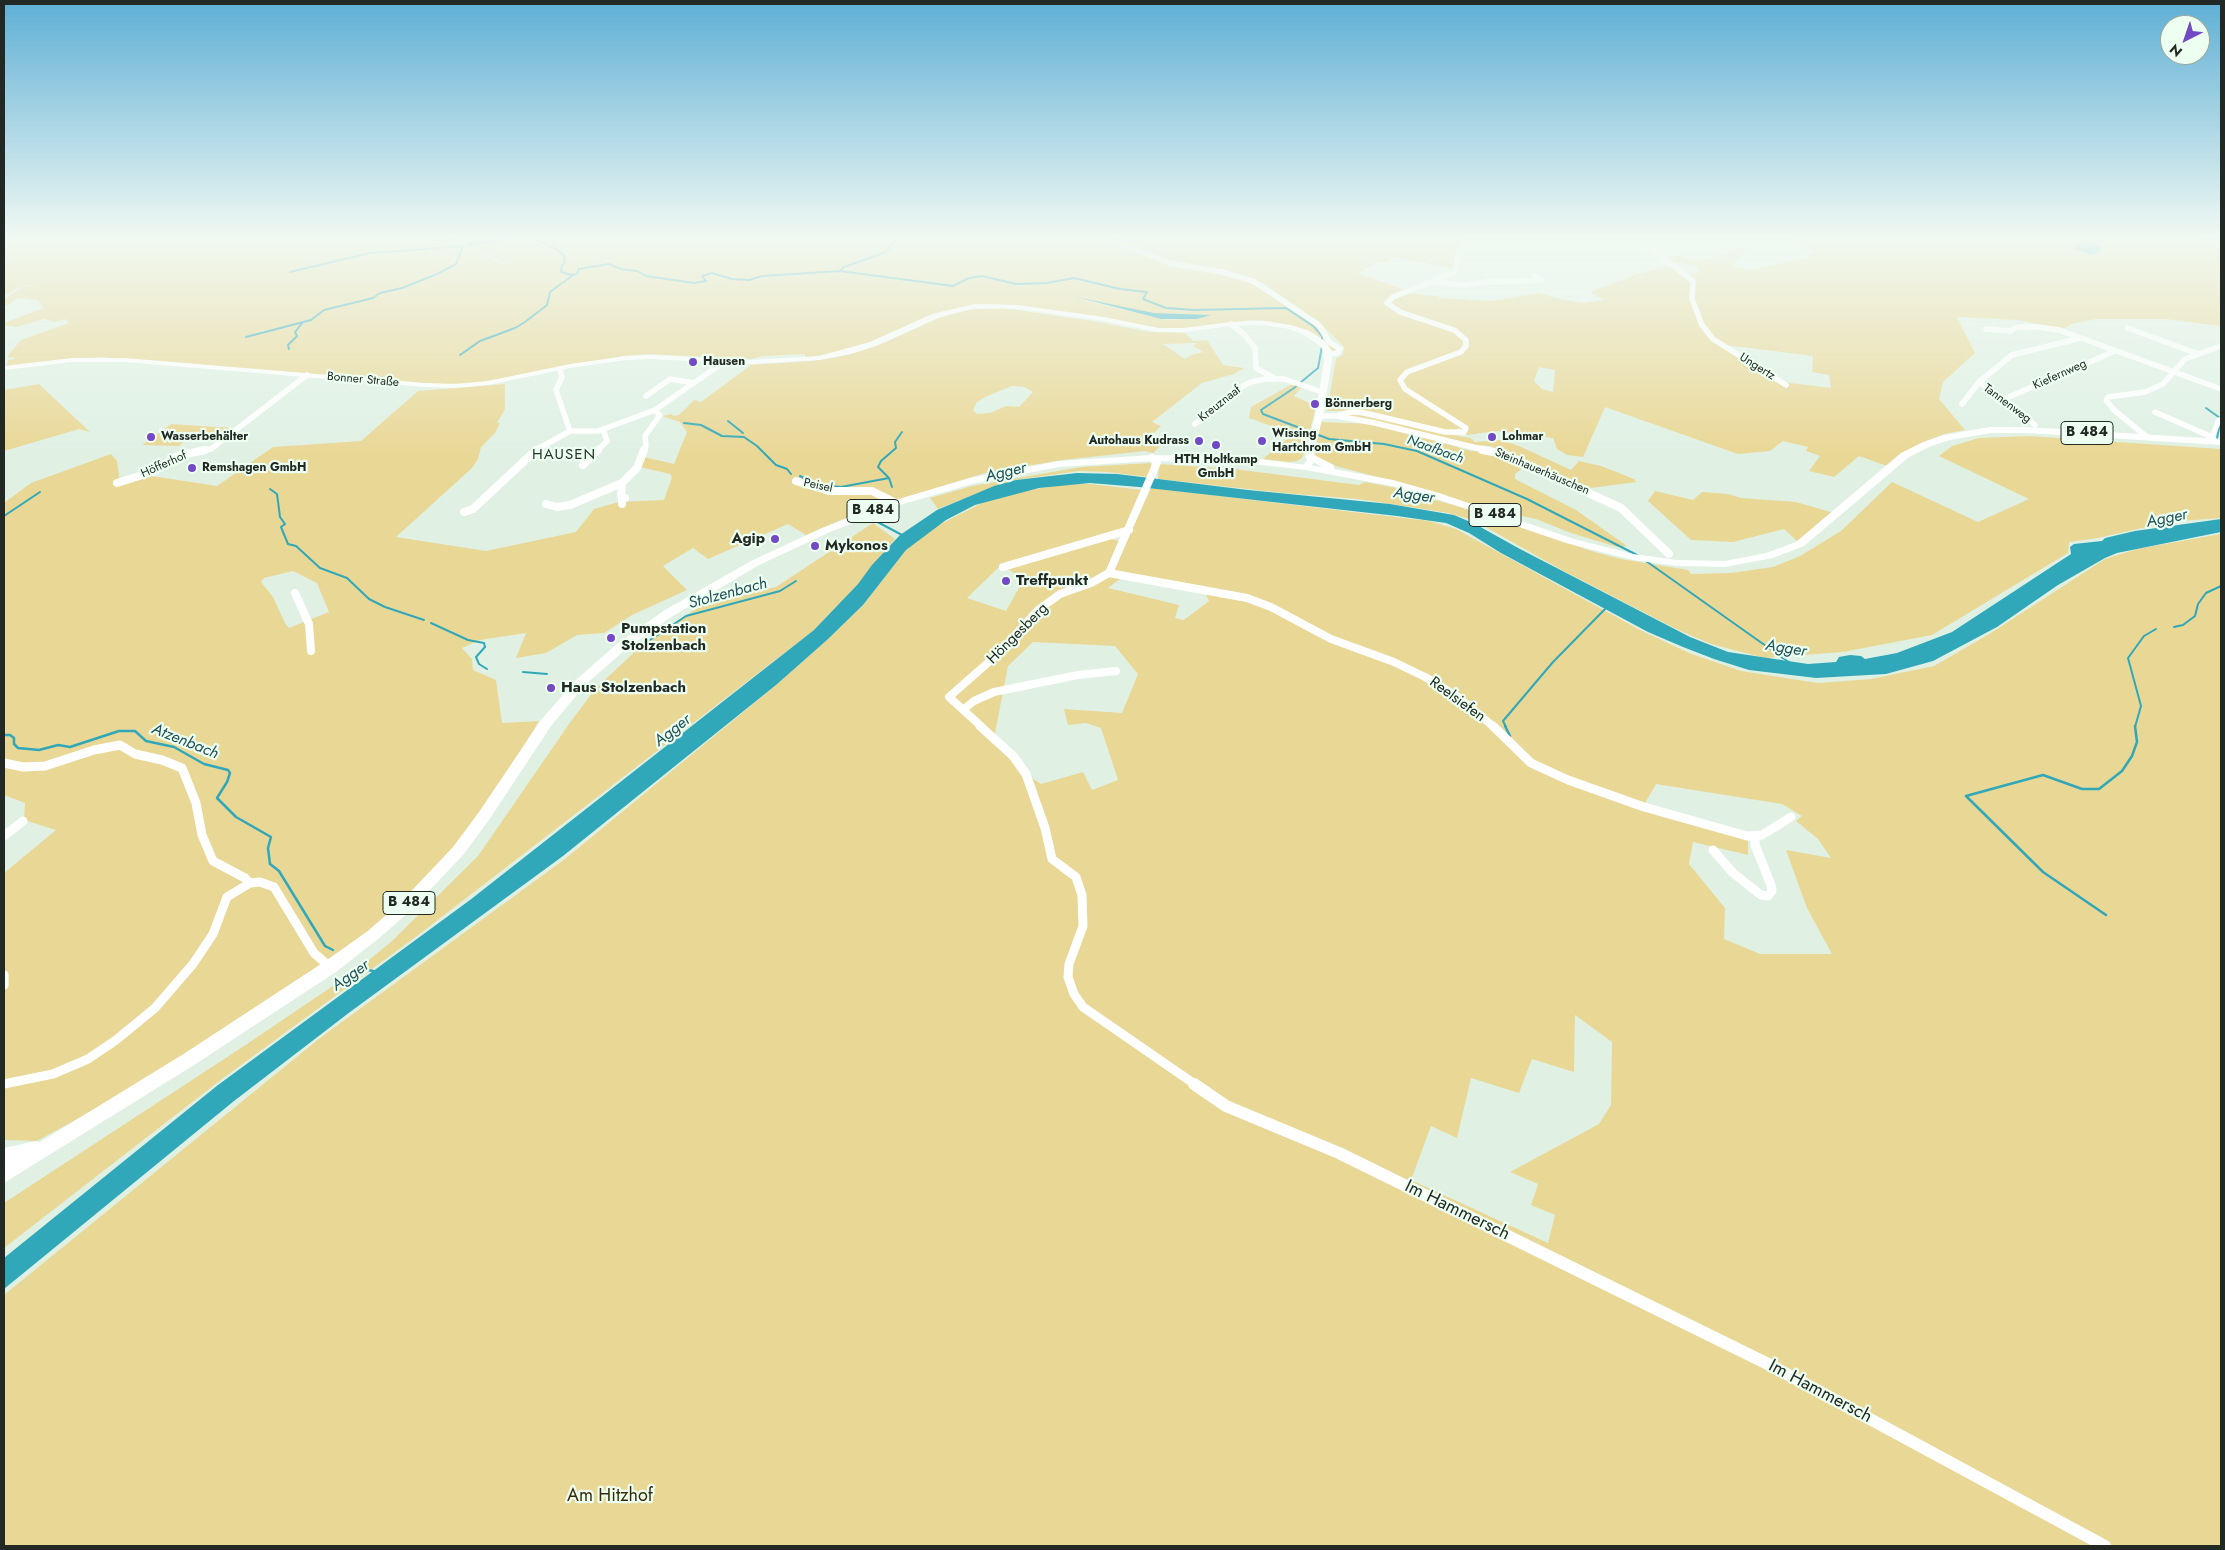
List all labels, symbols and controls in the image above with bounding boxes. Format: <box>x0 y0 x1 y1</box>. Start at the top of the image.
north arrow <box>2160 15 2210 65</box>
text: N <box>2165 39 2187 62</box>
street label: Ungertz <box>1737 350 1777 384</box>
place label: Hausen <box>703 355 745 369</box>
marker: Hausen <box>687 356 699 368</box>
street label: Kiefernweg <box>2031 357 2089 393</box>
street label: Bonner Straße <box>326 370 400 390</box>
street label: Tannenweg <box>1980 381 2034 427</box>
street label: Kreuznaaf <box>1196 383 1244 425</box>
place label: Bönnerberg <box>1325 397 1392 411</box>
marker: Bönnerberg <box>1309 398 1321 410</box>
road number: B 484 <box>2061 422 2113 444</box>
place label: Wissing Hartchrom GmbH <box>1272 427 1371 455</box>
place label: Wasserbehälter <box>161 430 248 444</box>
place label: Lohmar <box>1502 430 1543 444</box>
marker: Wasserbehälter <box>145 431 157 443</box>
marker: Lohmar <box>1486 431 1498 443</box>
water label: Naafbach <box>1404 432 1466 468</box>
place label: Autohaus Kudrass <box>1089 434 1189 448</box>
marker: Autohaus Kudrass <box>1193 435 1205 447</box>
marker: Wissing Hartchrom GmbH <box>1256 435 1268 447</box>
marker: HTH Holtkamp GmbH <box>1210 439 1222 451</box>
district label: HAUSEN <box>531 446 597 464</box>
street label: Steinhauerhäuschen <box>1492 446 1592 498</box>
street label: Höfferhof <box>139 449 189 481</box>
place label: HTH Holtkamp GmbH <box>1174 453 1258 481</box>
water label: Agger <box>984 459 1028 487</box>
place label: Remshagen GmbH <box>202 461 306 475</box>
marker: Remshagen GmbH <box>186 462 198 474</box>
street label: Peisel <box>802 476 834 496</box>
water label: Agger <box>1392 484 1436 508</box>
road number: B 484 <box>847 500 899 522</box>
road number: B 484 <box>1469 504 1521 526</box>
water label: Agger <box>2145 506 2189 532</box>
place label: Agip <box>731 530 765 548</box>
marker: Agip <box>769 533 781 545</box>
place label: Mykonos <box>825 537 888 555</box>
marker: Mykonos <box>809 540 821 552</box>
place label: Treffpunkt <box>1016 572 1088 590</box>
water label: Stolzenbach <box>687 574 769 614</box>
marker: Treffpunkt <box>1000 575 1012 587</box>
street label: Höngesberg <box>984 600 1052 668</box>
place label: Pumpstation Stolzenbach <box>621 620 706 655</box>
marker: Pumpstation Stolzenbach <box>605 632 617 644</box>
water label: Agger <box>1764 636 1808 662</box>
street label: Reelsiefen <box>1425 674 1489 726</box>
place label: Haus Stolzenbach <box>561 679 686 697</box>
marker: Haus Stolzenbach <box>545 682 557 694</box>
water label: Agger <box>651 711 695 751</box>
water label: Atzenbach <box>149 720 221 764</box>
road number: B 484 <box>383 891 435 914</box>
water label: Agger <box>329 956 373 996</box>
street label: Im Hammersch <box>1401 1176 1513 1246</box>
street label: Im Hammersch <box>1765 1356 1875 1428</box>
park label: Am Hitzhof <box>567 1486 653 1508</box>

